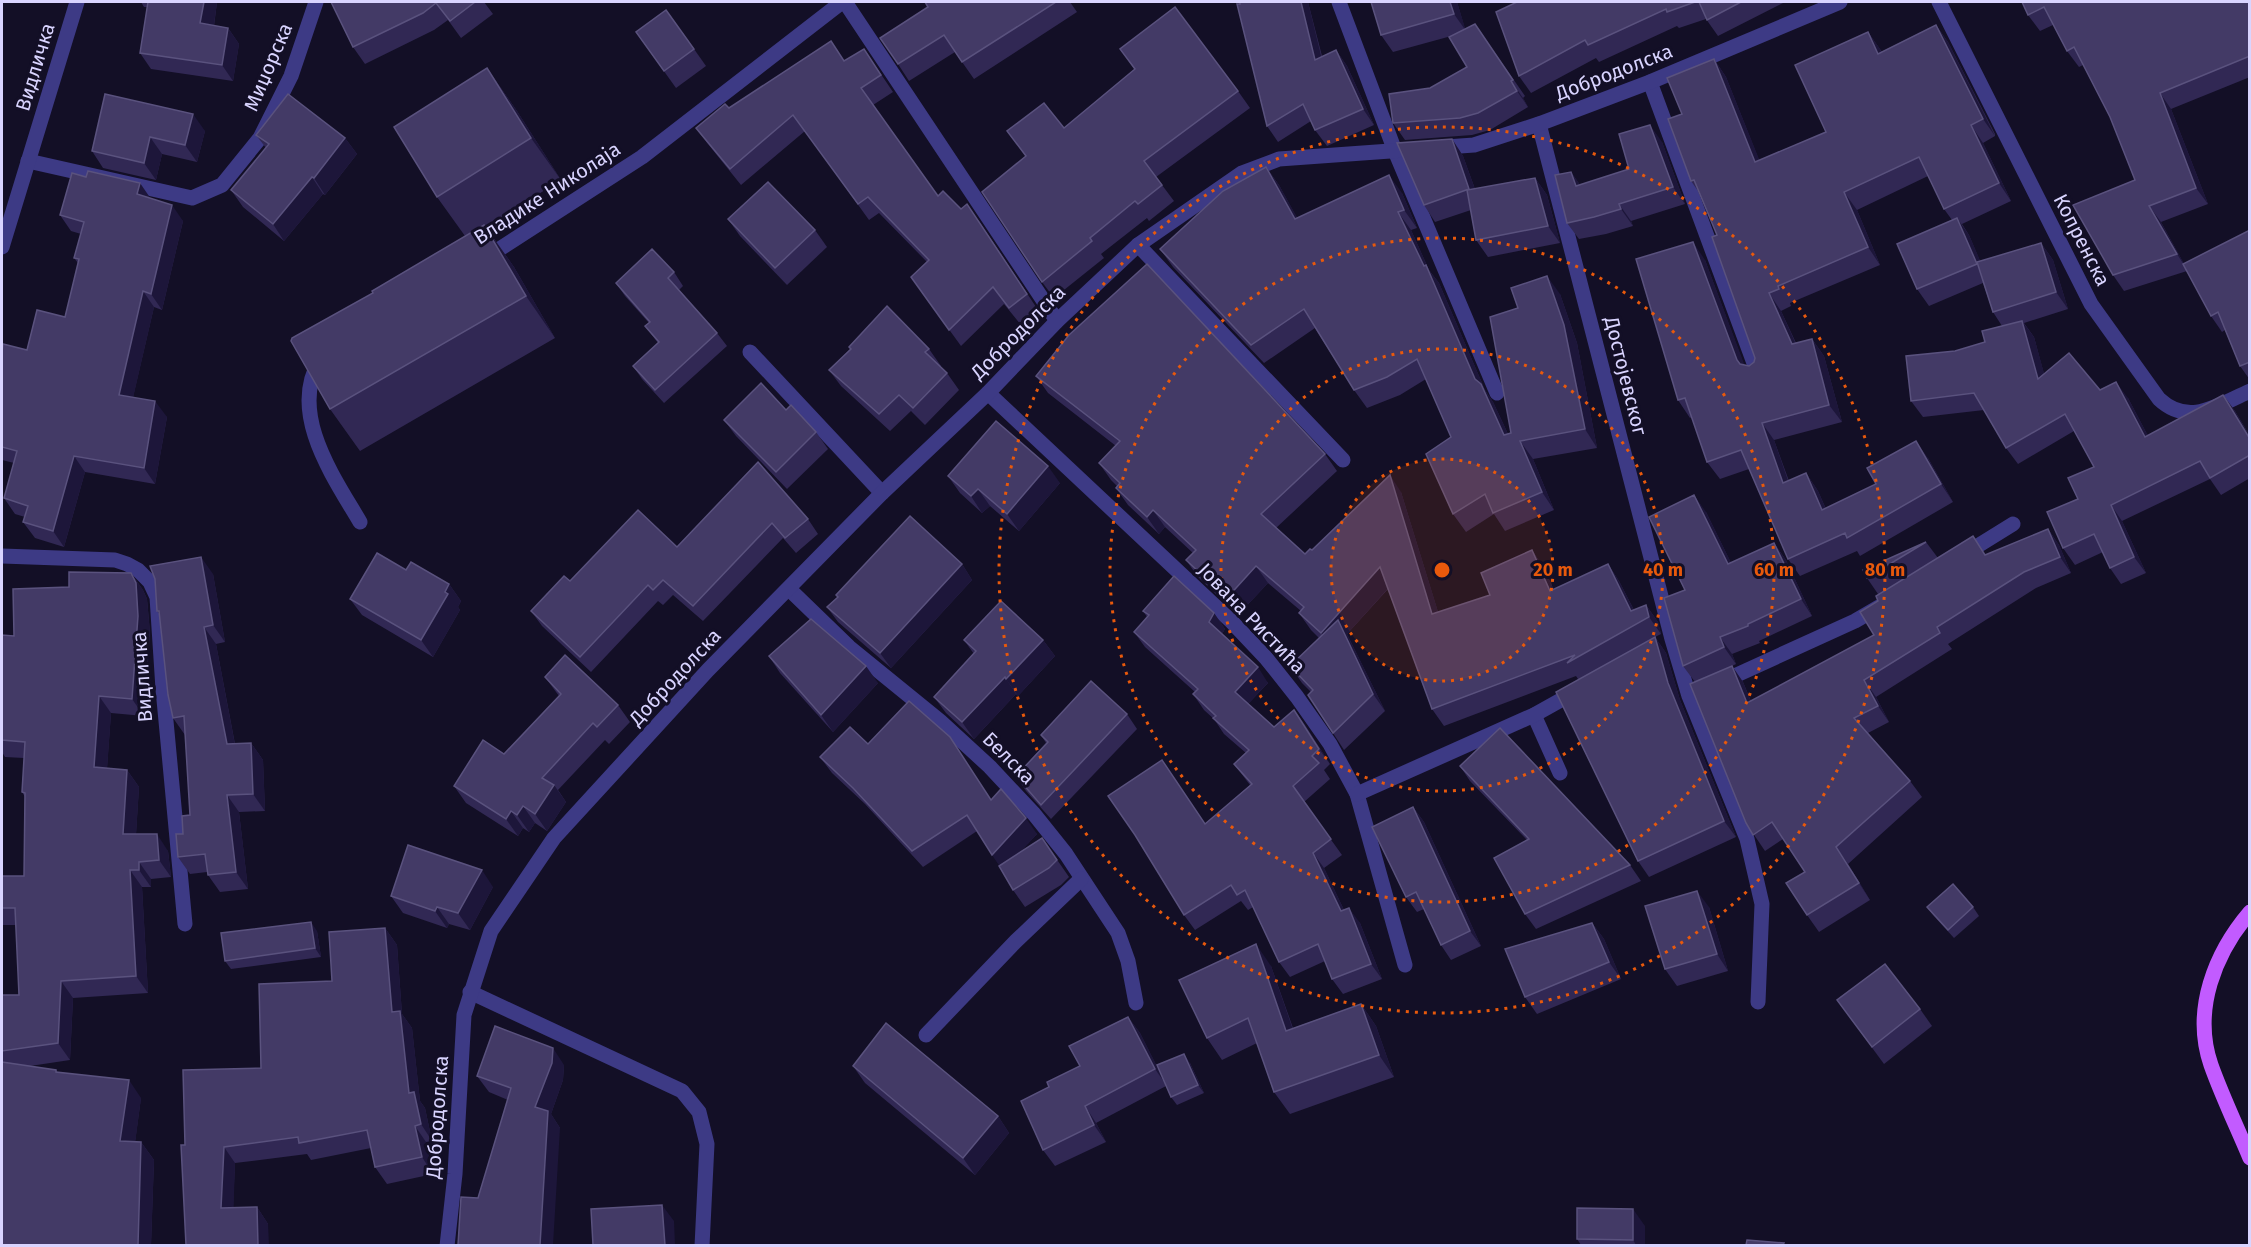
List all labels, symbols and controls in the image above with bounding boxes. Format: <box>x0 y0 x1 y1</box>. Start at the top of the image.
street label: Миџорска <box>239 19 297 115</box>
street label: Видличка <box>10 20 60 114</box>
street label: Добродолска <box>1551 39 1676 106</box>
street label: Владике Николаја <box>469 137 625 249</box>
street label: Копренска <box>2049 190 2115 290</box>
street label: Добродолска <box>965 280 1070 385</box>
street label: Достојевског <box>1599 313 1652 438</box>
street label: Јована Ристића <box>1193 558 1311 678</box>
text: 20 m <box>1533 559 1573 581</box>
text: 40 m <box>1643 559 1683 581</box>
text: 60 m <box>1754 559 1794 581</box>
text: 80 m <box>1865 559 1905 581</box>
centre of rings <box>1432 560 1452 580</box>
street label: Добродолска <box>623 624 726 731</box>
street label: Видличка <box>127 631 157 723</box>
street label: Белска <box>978 727 1040 789</box>
street label: Добродолска <box>421 1055 453 1180</box>

